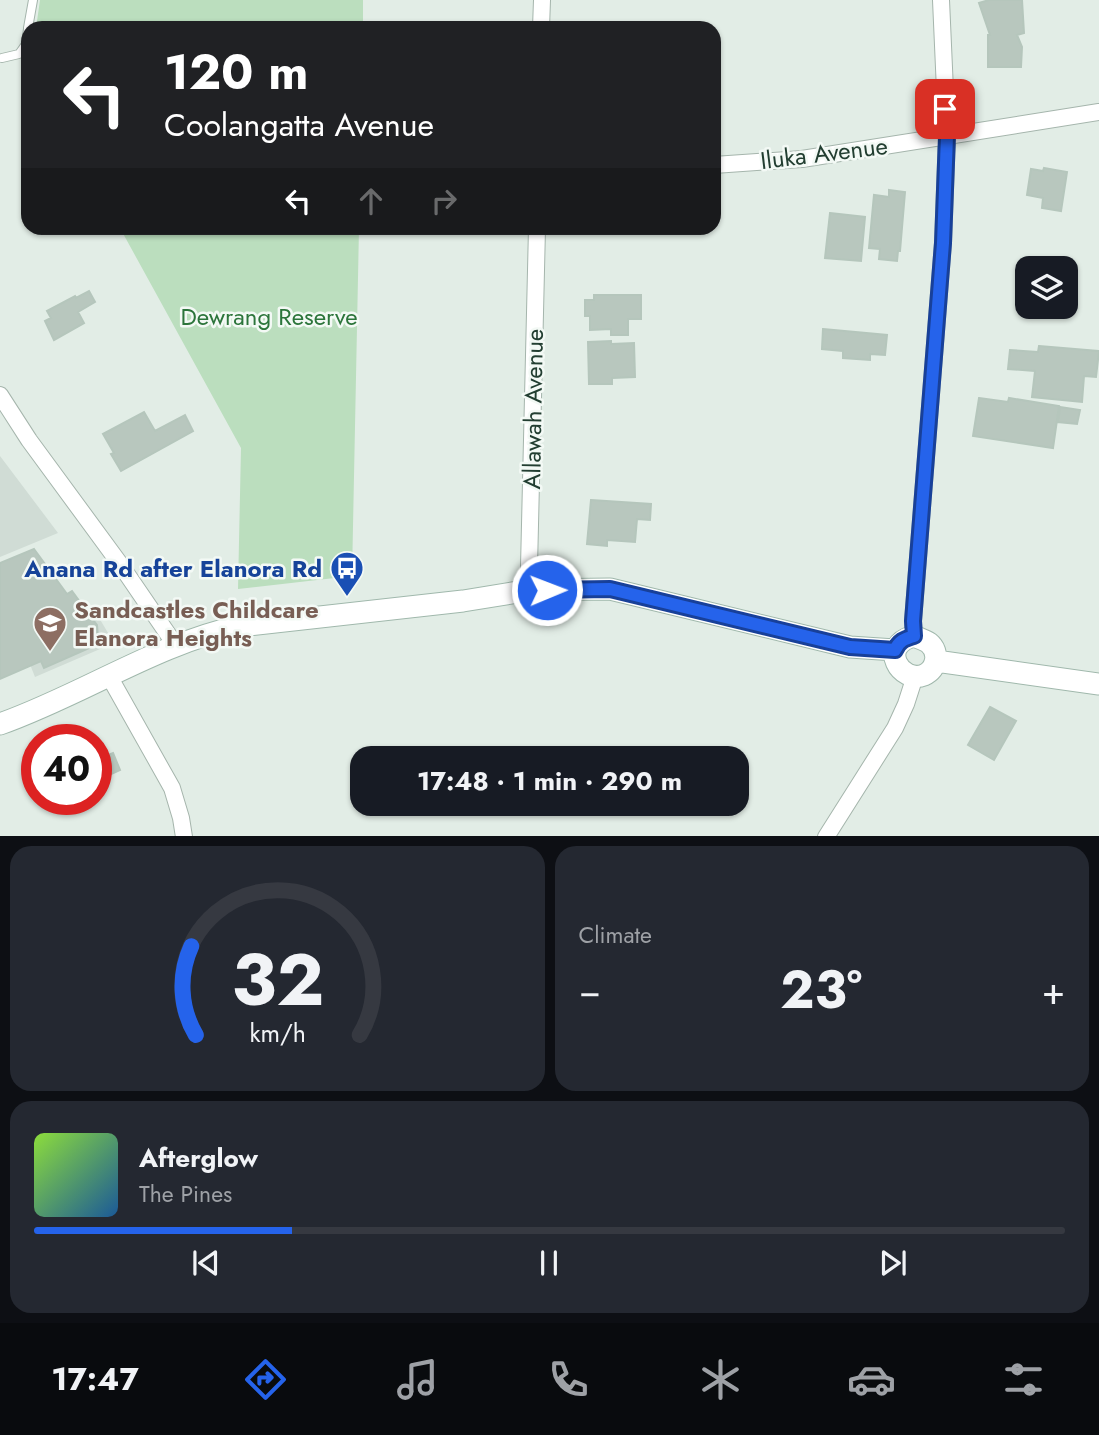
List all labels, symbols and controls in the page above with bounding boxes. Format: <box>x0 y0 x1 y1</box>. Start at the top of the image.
text: 120 m <box>164 37 308 107</box>
icon: left <box>49 49 140 140</box>
pin <box>915 79 975 139</box>
icon: arrive <box>926 90 964 128</box>
text: Coolangatta Avenue <box>164 102 434 148</box>
street label: Iluka Avenue <box>758 128 890 178</box>
icon: left <box>279 182 317 220</box>
icon: ahead <box>352 182 390 220</box>
icon: right <box>425 182 463 220</box>
map controls <box>1015 256 1078 319</box>
button: layers <box>1015 256 1078 319</box>
park label: Dewrang Reserve <box>180 299 358 334</box>
street label: Allawah Avenue <box>514 328 552 490</box>
bus stop icon: Anana Rd after Elanora Rd <box>328 549 366 598</box>
place label: Anana Rd after Elanora Rd <box>23 551 322 586</box>
position arrow <box>510 553 584 627</box>
place label: Sandcastles Childcare Elanora Heights <box>74 592 319 655</box>
school or university icon: Sandcastles Childcare Elanora Heights <box>31 604 69 653</box>
speed limit sign: 40 <box>21 724 112 815</box>
text: 17:48 · 1 min · 290 m <box>417 762 682 800</box>
text: Climate <box>579 918 652 952</box>
text: 32 <box>231 927 324 1032</box>
text: 23° <box>780 952 862 1028</box>
text: − <box>579 963 601 1018</box>
text: + <box>1042 963 1065 1018</box>
text: km/h <box>249 1014 306 1050</box>
text: Afterglow <box>139 1139 258 1177</box>
text: The Pines <box>139 1177 232 1211</box>
icon: previous <box>187 1244 225 1282</box>
icon: pause <box>530 1244 568 1282</box>
icon: next <box>874 1244 912 1282</box>
icon: directions <box>241 1355 290 1404</box>
icon: music <box>393 1355 442 1404</box>
icon: phone <box>544 1355 593 1404</box>
icon: climate <box>696 1355 745 1404</box>
icon: car <box>847 1355 896 1404</box>
icon: filters <box>999 1355 1048 1404</box>
text: 17:47 <box>51 1356 139 1402</box>

